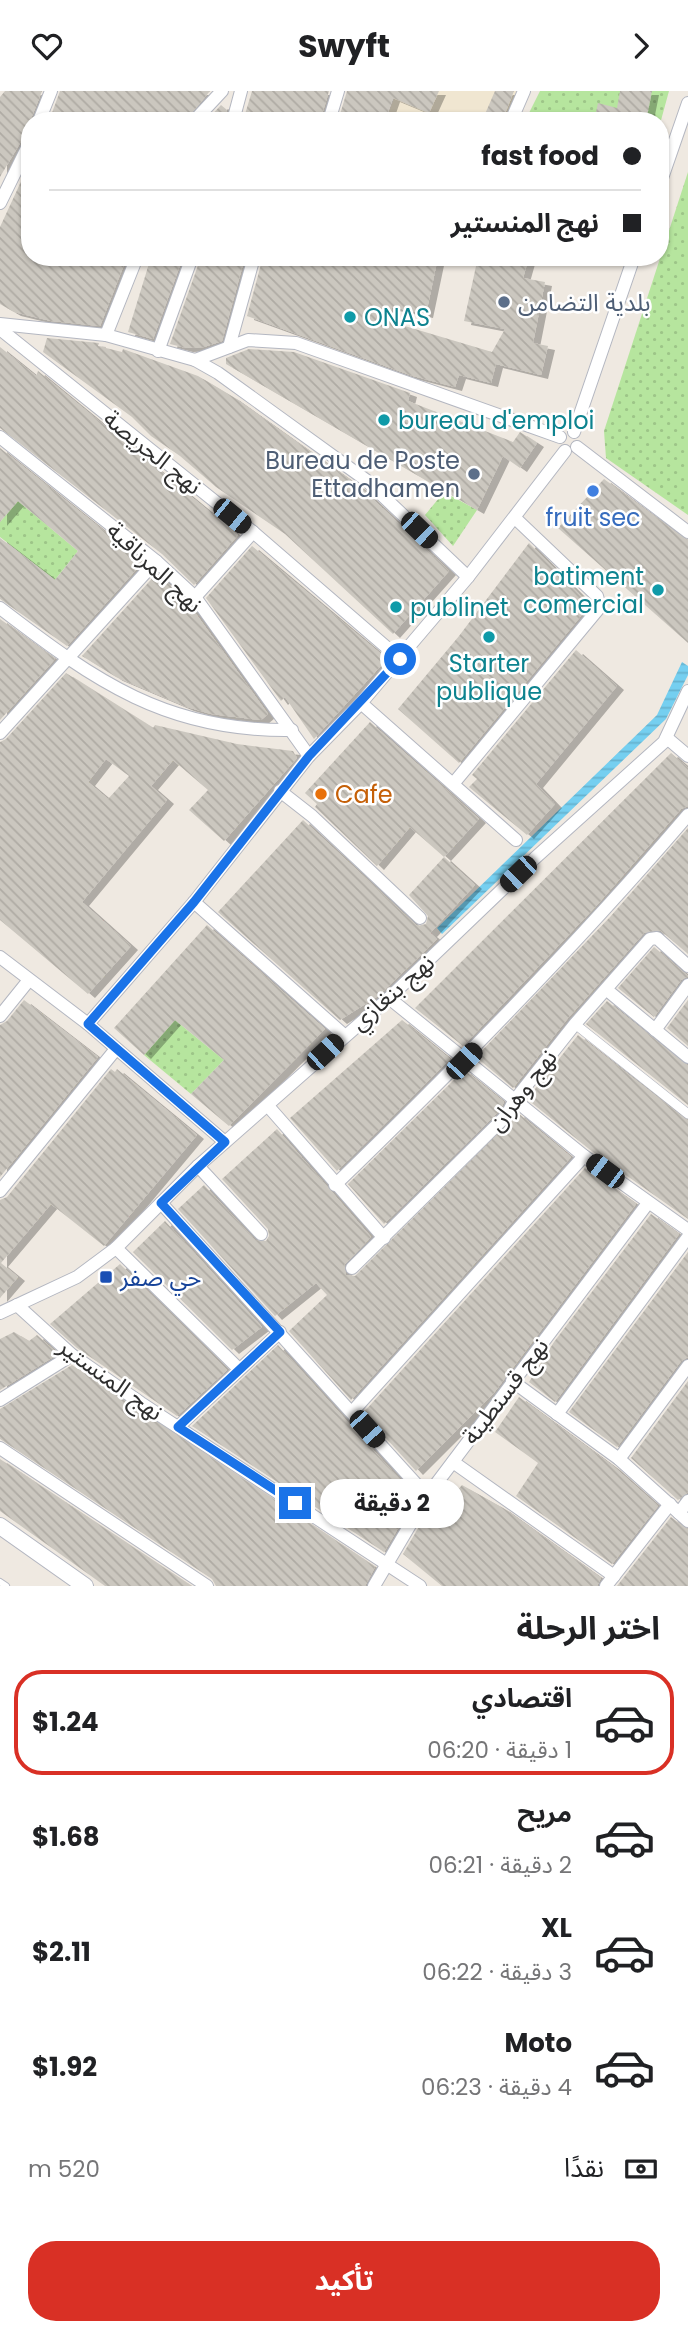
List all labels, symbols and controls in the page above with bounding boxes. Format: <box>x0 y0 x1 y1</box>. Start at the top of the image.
text: Swyft <box>298 23 390 68</box>
icon: heart <box>28 27 66 65</box>
icon: forward <box>622 27 660 65</box>
text: fast food <box>481 138 599 174</box>
text: نهج المنستير <box>451 205 599 241</box>
place label: بلدية التضامن <box>518 286 650 319</box>
marker: بلدية التضامن <box>496 294 512 310</box>
place label: ONAS <box>364 301 430 334</box>
marker: ONAS <box>342 309 358 325</box>
street label: نهج الجريصة <box>96 402 209 503</box>
place label: bureau d'emploi <box>398 404 594 437</box>
marker: bureau d'emploi <box>376 412 392 428</box>
place label: Bureau de Poste Ettadhamen <box>265 444 460 505</box>
marker: Bureau de Poste Ettadhamen <box>466 466 482 482</box>
marker: fruit sec <box>585 483 601 499</box>
car <box>210 495 255 537</box>
place label: fruit sec <box>545 501 641 534</box>
car <box>397 508 442 552</box>
street label: نهج المرناقية <box>99 514 210 621</box>
place label: batiment comercial <box>523 560 644 621</box>
marker: batiment comercial <box>650 582 666 598</box>
place label: publinet <box>410 591 509 624</box>
marker: publinet <box>388 599 404 615</box>
marker: Starter publique <box>481 629 497 645</box>
route start <box>384 643 416 675</box>
place label: Starter publique <box>436 647 542 708</box>
place label: Cafe <box>335 778 393 811</box>
marker: Cafe <box>313 786 329 802</box>
car <box>496 852 541 896</box>
street label: نهج بنغازي <box>343 946 443 1040</box>
car <box>303 1030 348 1074</box>
car <box>442 1039 487 1083</box>
street label: نهج وهران <box>479 1042 565 1139</box>
car <box>582 1150 629 1192</box>
place label: حي صفر <box>119 1261 201 1296</box>
marker: حي صفر <box>98 1269 114 1285</box>
street label: نهج المنستير <box>50 1329 170 1429</box>
street label: نهج قسنطينة <box>454 1331 557 1452</box>
car <box>346 1406 389 1452</box>
callout: 2 دقيقة <box>320 1479 463 1527</box>
route end <box>279 1487 311 1519</box>
text: 2 دقيقة <box>354 1487 430 1519</box>
text: اختر الرحلة <box>517 1605 660 1650</box>
text: اقتصادي <box>472 1680 572 1716</box>
icon: car <box>593 1691 656 1754</box>
text: $1.24 <box>32 1704 99 1740</box>
text: 1 دقيقة · 06:20 <box>427 1734 572 1766</box>
text: مريح <box>517 1795 572 1831</box>
icon: car <box>593 1806 656 1869</box>
text: $1.68 <box>32 1819 100 1855</box>
text: 2 دقيقة · 06:21 <box>429 1849 572 1881</box>
text: XL <box>541 1910 572 1946</box>
icon: car <box>593 1921 656 1984</box>
text: $2.11 <box>32 1934 91 1970</box>
text: 3 دقيقة · 06:22 <box>422 1956 572 1988</box>
text: Moto <box>504 2025 572 2061</box>
icon: car <box>593 2036 656 2099</box>
text: $1.92 <box>32 2049 97 2085</box>
text: 4 دقيقة · 06:23 <box>421 2071 572 2103</box>
text: نقدًا <box>564 2150 604 2186</box>
icon: cash <box>622 2150 660 2188</box>
text: 520 m <box>28 2153 100 2185</box>
button: تأكيد <box>28 2241 660 2321</box>

